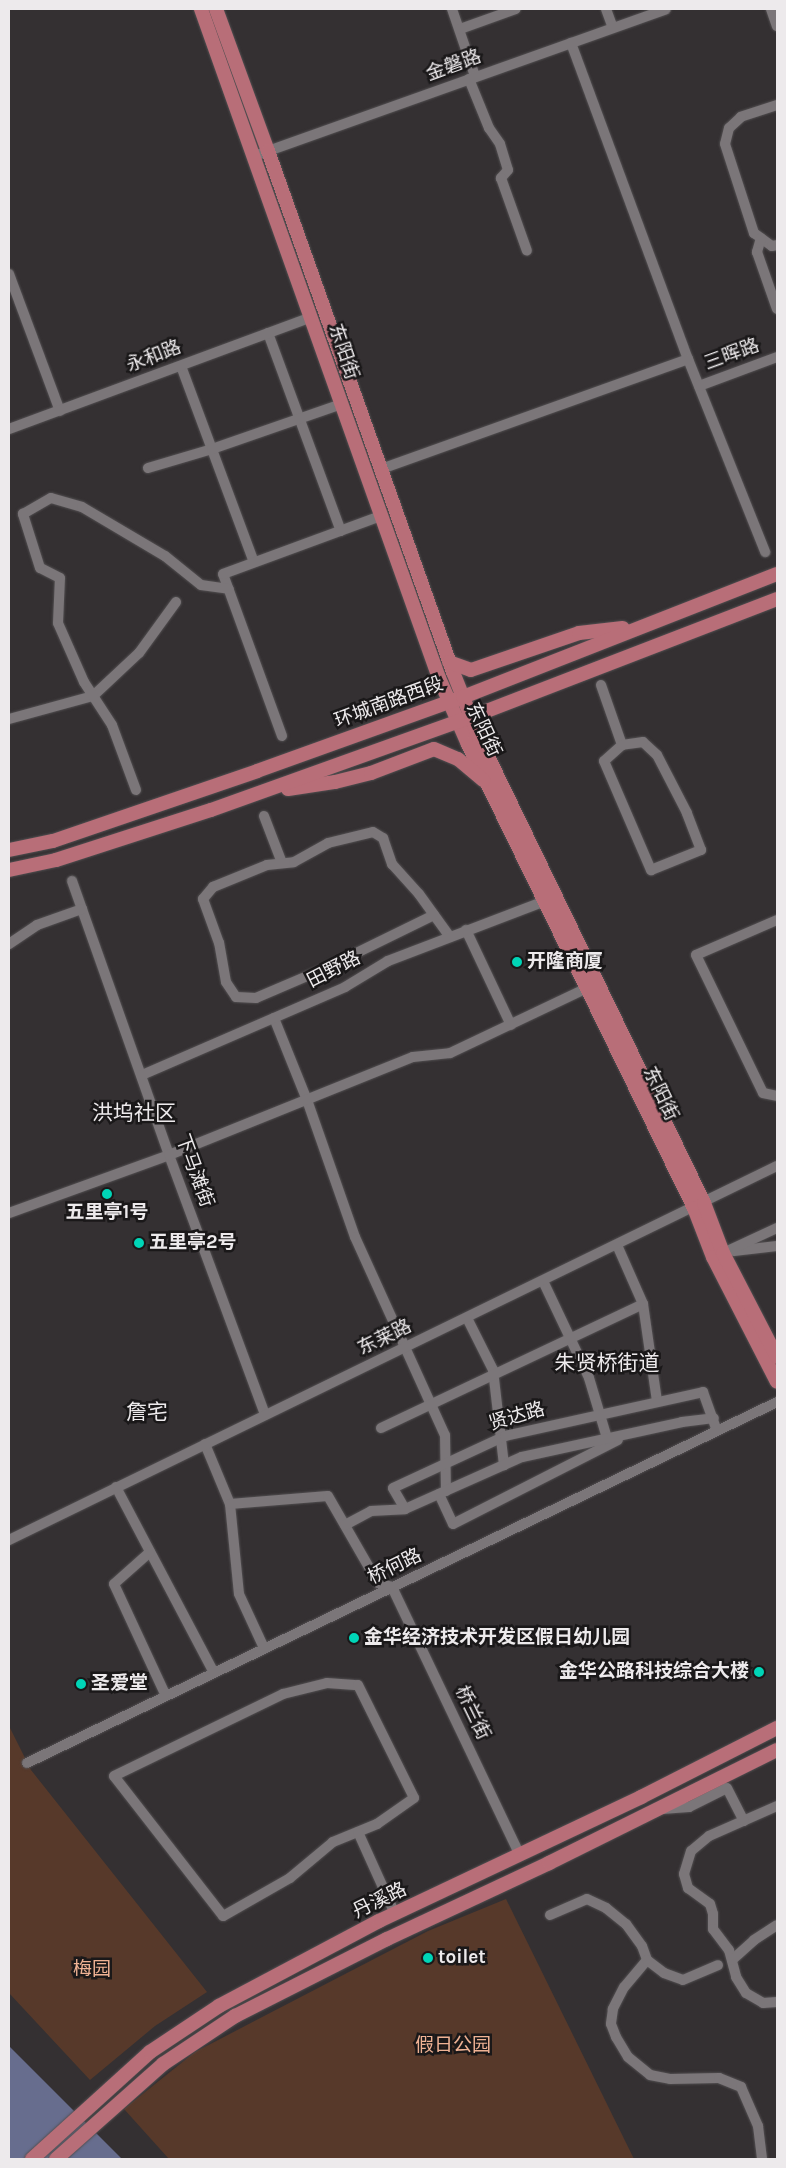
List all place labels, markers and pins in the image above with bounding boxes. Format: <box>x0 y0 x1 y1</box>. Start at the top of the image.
place label: 开隆商厦 <box>527 951 603 973</box>
marker: 开隆商厦 <box>511 956 523 968</box>
marker: 五里亭1号 <box>101 1188 113 1200</box>
place label: 五里亭1号 <box>66 1202 148 1224</box>
place label: 五里亭2号 <box>149 1232 236 1254</box>
marker: 五里亭2号 <box>133 1237 145 1249</box>
place label: 金华经济技术开发区假日幼儿园 <box>364 1627 630 1649</box>
marker: 金华经济技术开发区假日幼儿园 <box>348 1632 360 1644</box>
place label: 金华公路科技综合大楼 <box>559 1661 749 1683</box>
marker: 金华公路科技综合大楼 <box>753 1666 765 1678</box>
place label: 圣爱堂 <box>91 1673 148 1695</box>
marker: 圣爱堂 <box>75 1678 87 1690</box>
place label: toilet <box>438 1947 486 1969</box>
marker: toilet <box>422 1952 434 1964</box>

